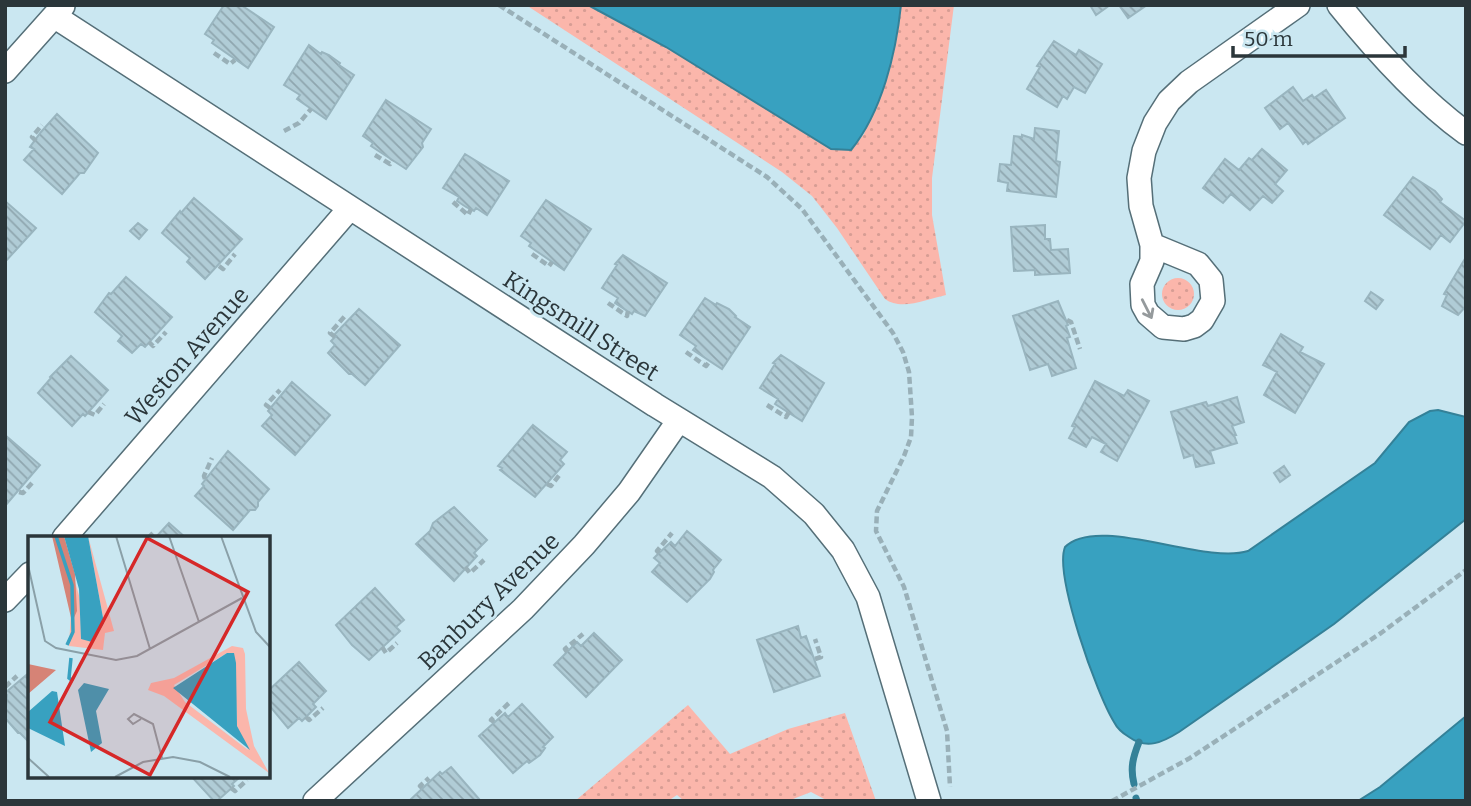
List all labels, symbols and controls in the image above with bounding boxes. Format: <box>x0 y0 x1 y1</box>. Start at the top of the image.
scale bar <box>1233 14 1404 58</box>
text: 50 m <box>1244 26 1293 52</box>
street label: Kingsmill Street <box>498 265 664 387</box>
street label: Weston Avenue <box>119 281 255 431</box>
one-way arrow <box>1141 298 1155 319</box>
street label: Banbury Avenue <box>413 527 565 675</box>
inset map <box>28 536 270 778</box>

